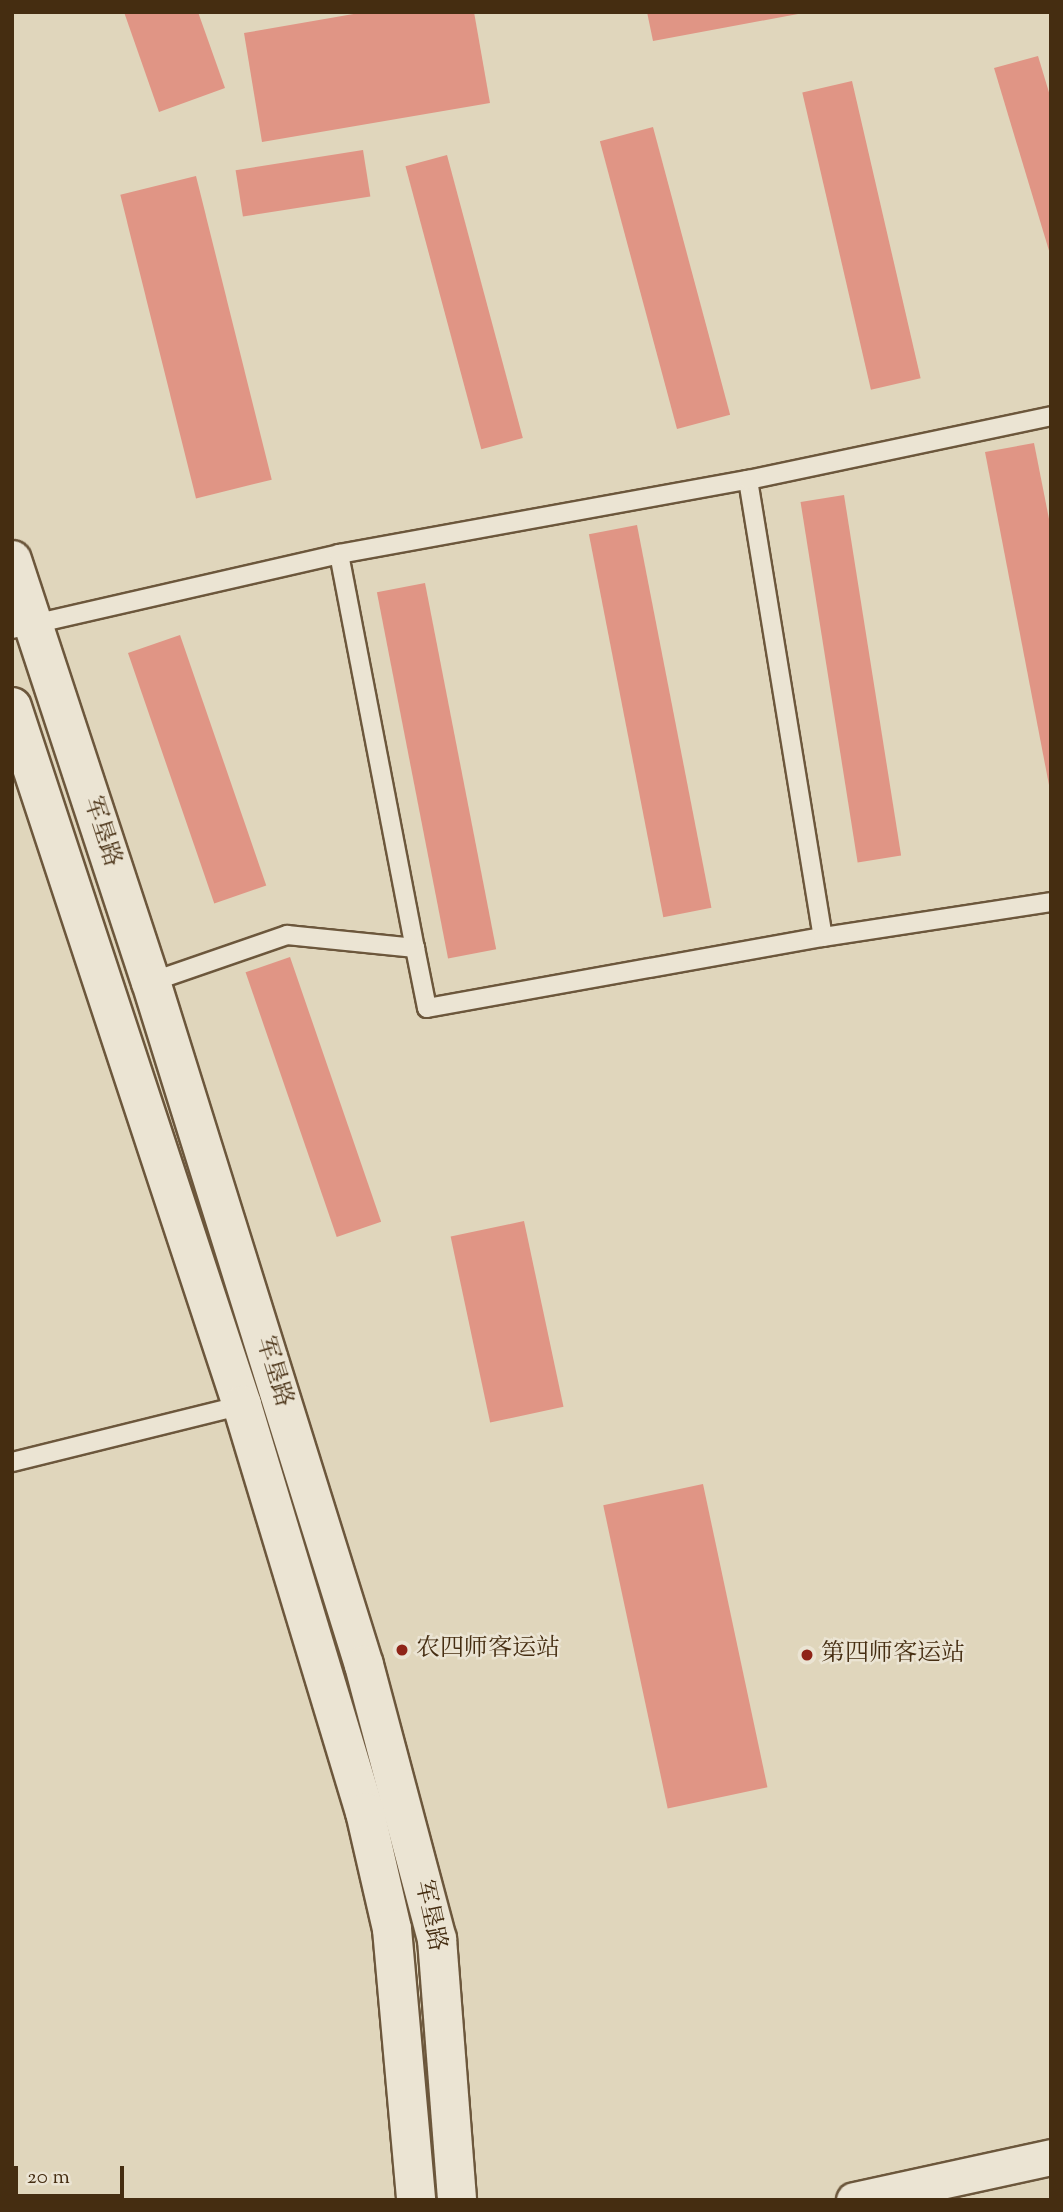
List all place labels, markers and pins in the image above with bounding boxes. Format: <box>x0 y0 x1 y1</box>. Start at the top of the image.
place label: 农四师客运站 <box>416 1636 560 1664</box>
place label: 第四师客运站 <box>821 1641 965 1669</box>
marker: 农四师客运站 <box>394 1642 410 1658</box>
marker: 第四师客运站 <box>799 1647 815 1663</box>

